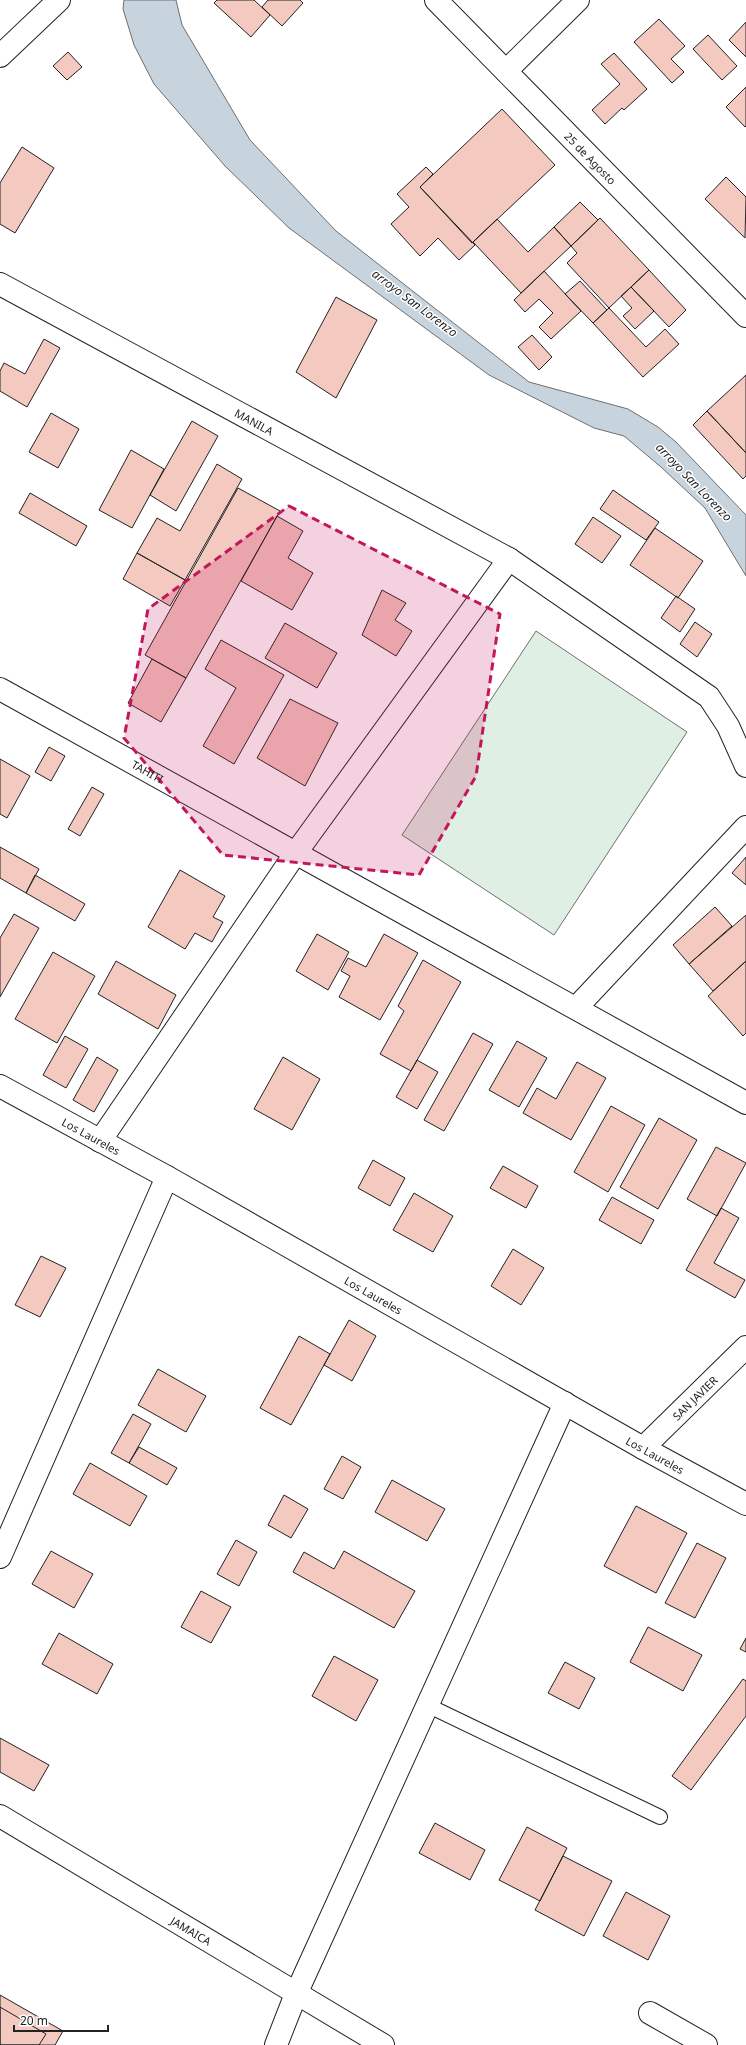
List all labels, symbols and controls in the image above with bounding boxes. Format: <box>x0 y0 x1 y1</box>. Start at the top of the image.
street label: 25 de Agosto <box>562 128 620 187</box>
water label: arroyo San Lorenzo <box>369 265 461 341</box>
street label: MANILA <box>232 405 277 438</box>
water label: arroyo San Lorenzo <box>652 439 736 525</box>
street label: TAHITI <box>129 756 167 786</box>
street label: Los Laureles <box>60 1114 123 1158</box>
street label: Los Laureles <box>342 1272 405 1317</box>
street label: SAN JAVIER <box>669 1372 720 1423</box>
street label: Los Laureles <box>624 1433 687 1477</box>
street label: JAMAICA <box>167 1912 215 1949</box>
scale bar <box>14 2007 108 2033</box>
text: 20 m <box>20 2012 48 2029</box>

